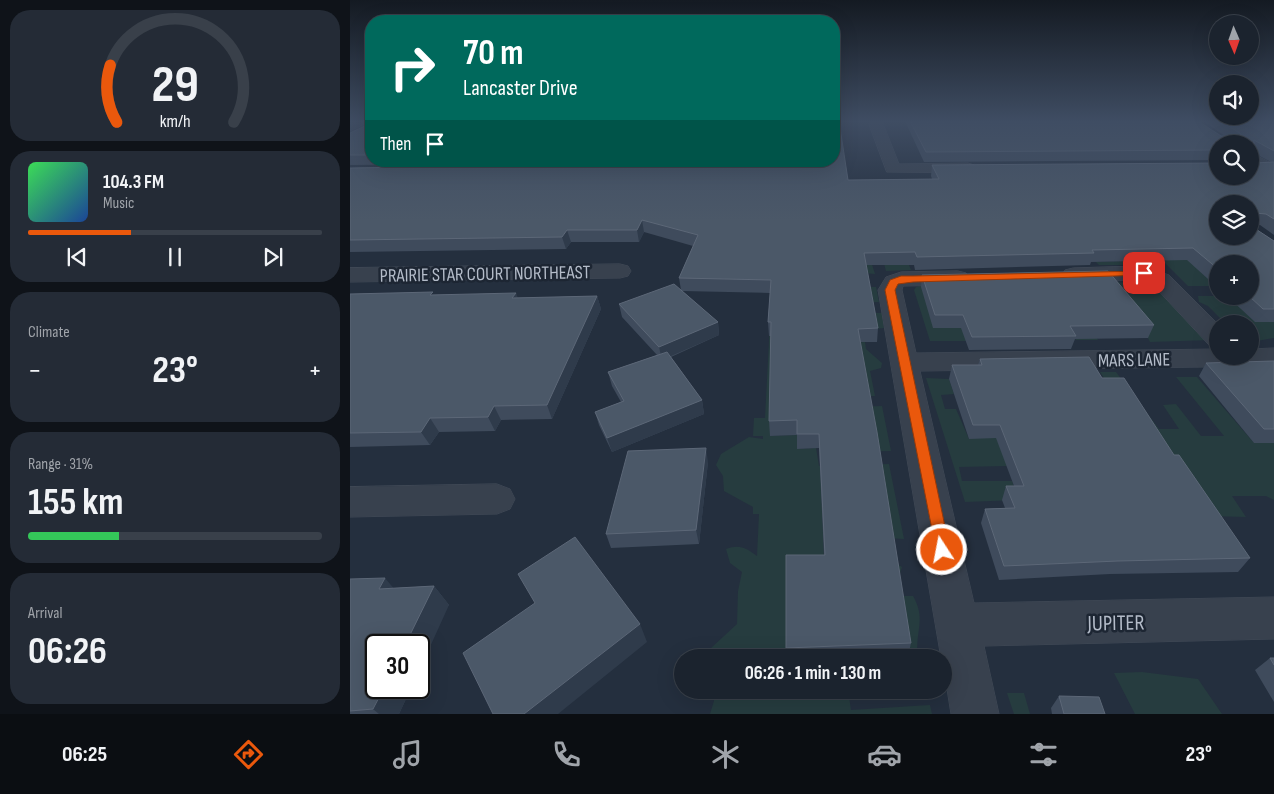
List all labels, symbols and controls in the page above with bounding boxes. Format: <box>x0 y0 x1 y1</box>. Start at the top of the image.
north arrow <box>1209 15 1259 65</box>
map controls <box>1209 15 1259 365</box>
text: 70 m <box>463 32 523 75</box>
icon: right <box>380 35 445 100</box>
text: 29 <box>151 54 199 117</box>
text: Lancaster Drive <box>463 75 578 102</box>
button: sound <box>1209 75 1259 125</box>
text: km/h <box>160 111 190 132</box>
icon: arrive <box>421 130 449 158</box>
text: Then <box>380 133 411 156</box>
button: search <box>1209 135 1259 185</box>
text: 104.3 FM <box>103 171 164 194</box>
text: Music <box>103 194 134 213</box>
button: layers <box>1209 195 1259 245</box>
icon: previous <box>63 243 91 271</box>
icon: pause <box>161 243 189 271</box>
icon: next <box>259 243 287 271</box>
pin <box>1123 252 1165 294</box>
button: + <box>1209 255 1259 305</box>
icon: arrive <box>1130 259 1158 287</box>
street label: PRAIRIE STAR COURT NORTHEAST <box>380 261 591 288</box>
button: − <box>1209 315 1259 365</box>
text: Climate <box>28 323 70 342</box>
text: 23° <box>152 348 198 393</box>
street label: MARS LANE <box>1098 348 1170 373</box>
text: − <box>28 354 42 387</box>
text: + <box>308 354 322 387</box>
text: Range · 31% <box>28 455 93 474</box>
text: 155 km <box>28 480 124 525</box>
position arrow <box>915 523 967 575</box>
text: Arrival <box>28 604 62 623</box>
street label: JUPITER <box>1086 610 1145 638</box>
text: 06:26 <box>28 629 107 674</box>
speed limit sign: 30 <box>365 634 430 699</box>
text: 06:26 · 1 min · 130 m <box>745 662 881 685</box>
icon: directions <box>231 737 266 772</box>
icon: music <box>390 737 425 772</box>
icon: phone <box>549 737 584 772</box>
icon: climate <box>708 737 743 772</box>
icon: car <box>867 737 902 772</box>
icon: filters <box>1026 737 1061 772</box>
text: 06:25 <box>62 741 107 768</box>
text: 23° <box>1186 741 1212 768</box>

